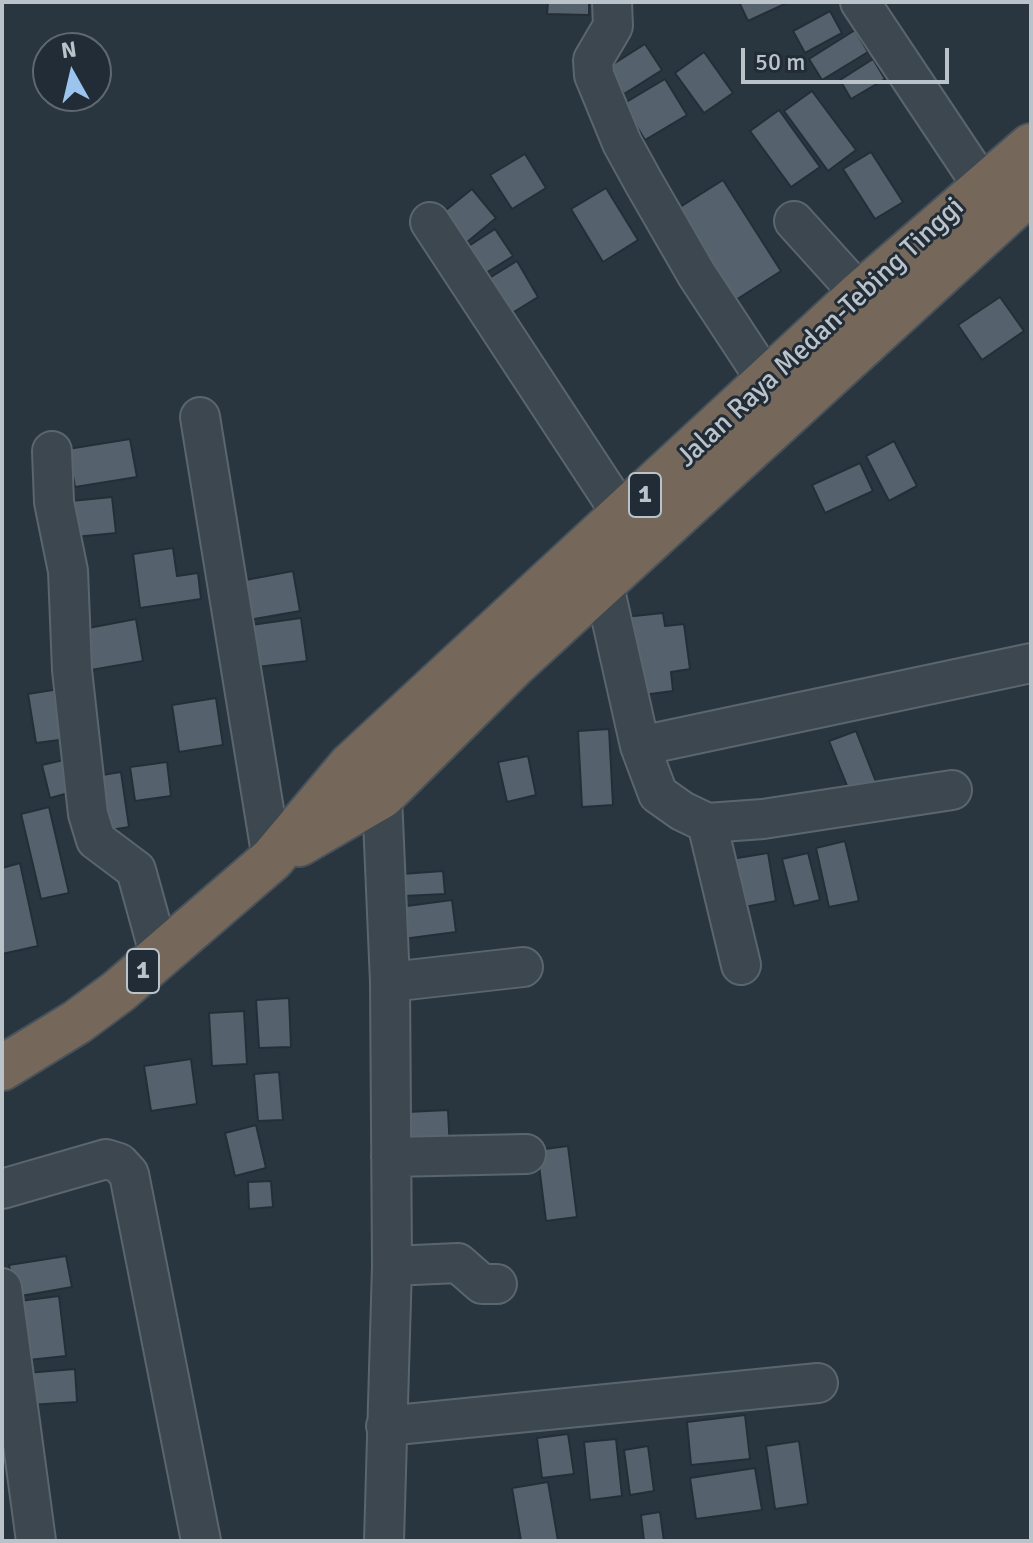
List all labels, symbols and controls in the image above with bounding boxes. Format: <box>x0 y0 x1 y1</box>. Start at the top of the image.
north arrow <box>32 32 112 112</box>
scale bar <box>745 32 953 82</box>
text: N <box>59 35 78 64</box>
text: 50 m <box>755 47 805 77</box>
street label: Jalan Raya Medan-Tebing Tinggi <box>670 191 972 475</box>
road number: 1 <box>629 473 661 517</box>
road number: 1 <box>127 949 159 993</box>

